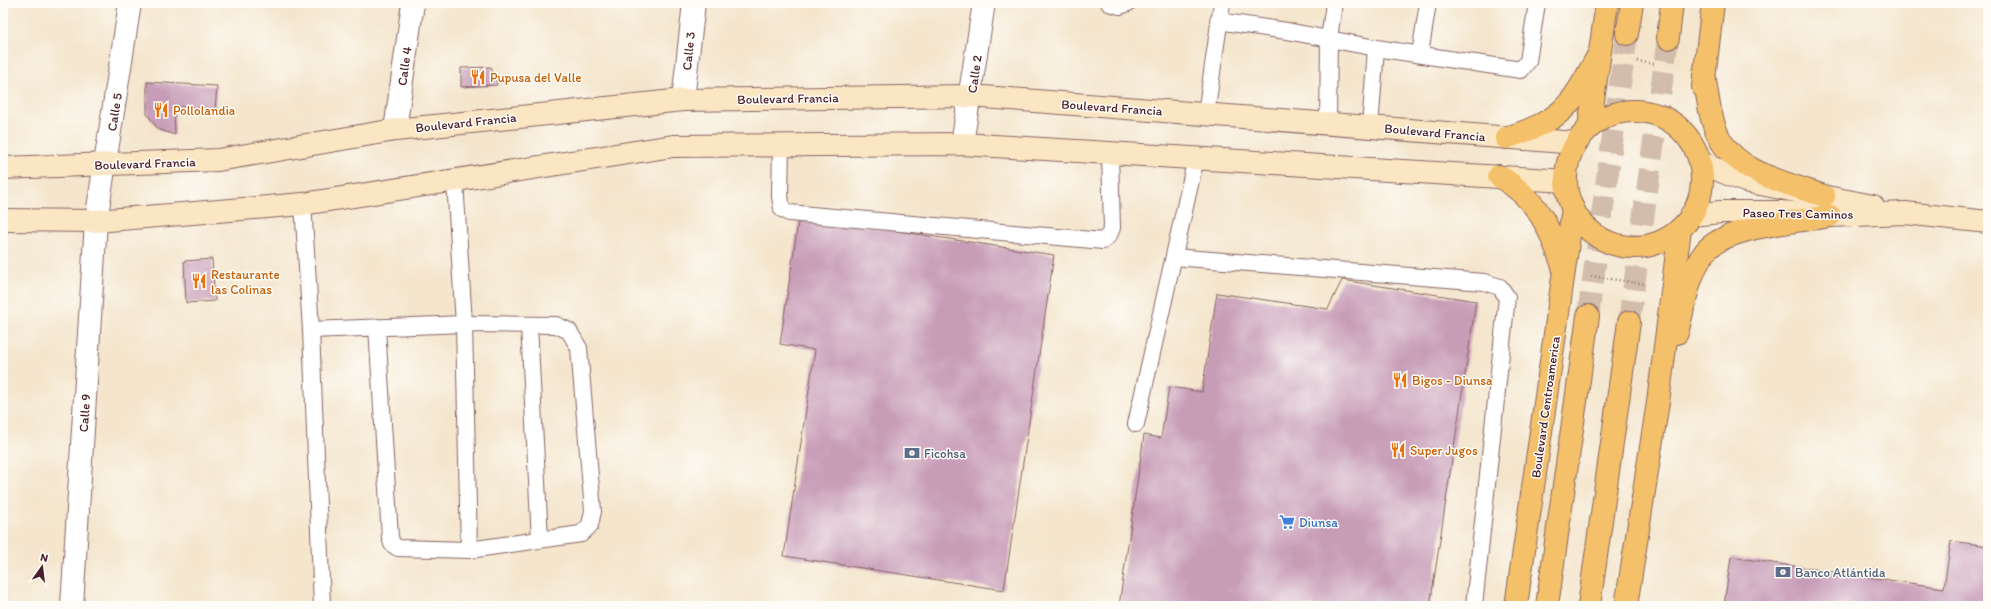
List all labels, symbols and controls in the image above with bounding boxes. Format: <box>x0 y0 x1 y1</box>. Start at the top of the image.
street label: Calle 3 <box>679 31 698 71</box>
street label: Calle 4 <box>394 45 415 87</box>
street label: Calle 2 <box>964 54 985 94</box>
restaurant icon: Pupusa del Valle <box>469 68 487 86</box>
place label: Pupusa del Valle <box>490 70 582 85</box>
street label: Boulevard Francia <box>737 90 839 107</box>
street label: Calle 5 <box>104 92 125 132</box>
street label: Boulevard Francia <box>1061 96 1163 119</box>
restaurant icon: Pollolandia <box>152 101 170 119</box>
place label: Pollolandia <box>173 103 236 118</box>
street label: Boulevard Francia <box>415 110 518 135</box>
street label: Boulevard Francia <box>1384 121 1486 144</box>
street label: Boulevard Francia <box>94 154 196 173</box>
street label: Paseo Tres Caminos <box>1742 205 1854 222</box>
place label: Restaurante las Colinas <box>211 267 280 297</box>
restaurant icon: Restaurante las Colinas <box>190 272 208 290</box>
street label: Boulevard Centroamerica <box>1528 335 1563 479</box>
restaurant icon: Bigos - Diunsa <box>1391 371 1409 389</box>
place label: Bigos - Diunsa <box>1412 373 1493 388</box>
street label: Calle 9 <box>76 393 93 433</box>
restaurant icon: Super Jugos <box>1389 441 1407 459</box>
place label: Super Jugos <box>1410 443 1478 458</box>
bank icon: Ficohsa <box>903 444 921 462</box>
place label: Ficohsa <box>924 446 966 461</box>
supermarket icon: Diunsa <box>1278 513 1296 531</box>
place label: Diunsa <box>1299 515 1338 530</box>
north arrow <box>22 547 62 587</box>
text: N <box>39 551 49 565</box>
bank icon: Banco Atlántida <box>1774 563 1792 581</box>
place label: Banco Atlántida <box>1795 565 1886 580</box>

